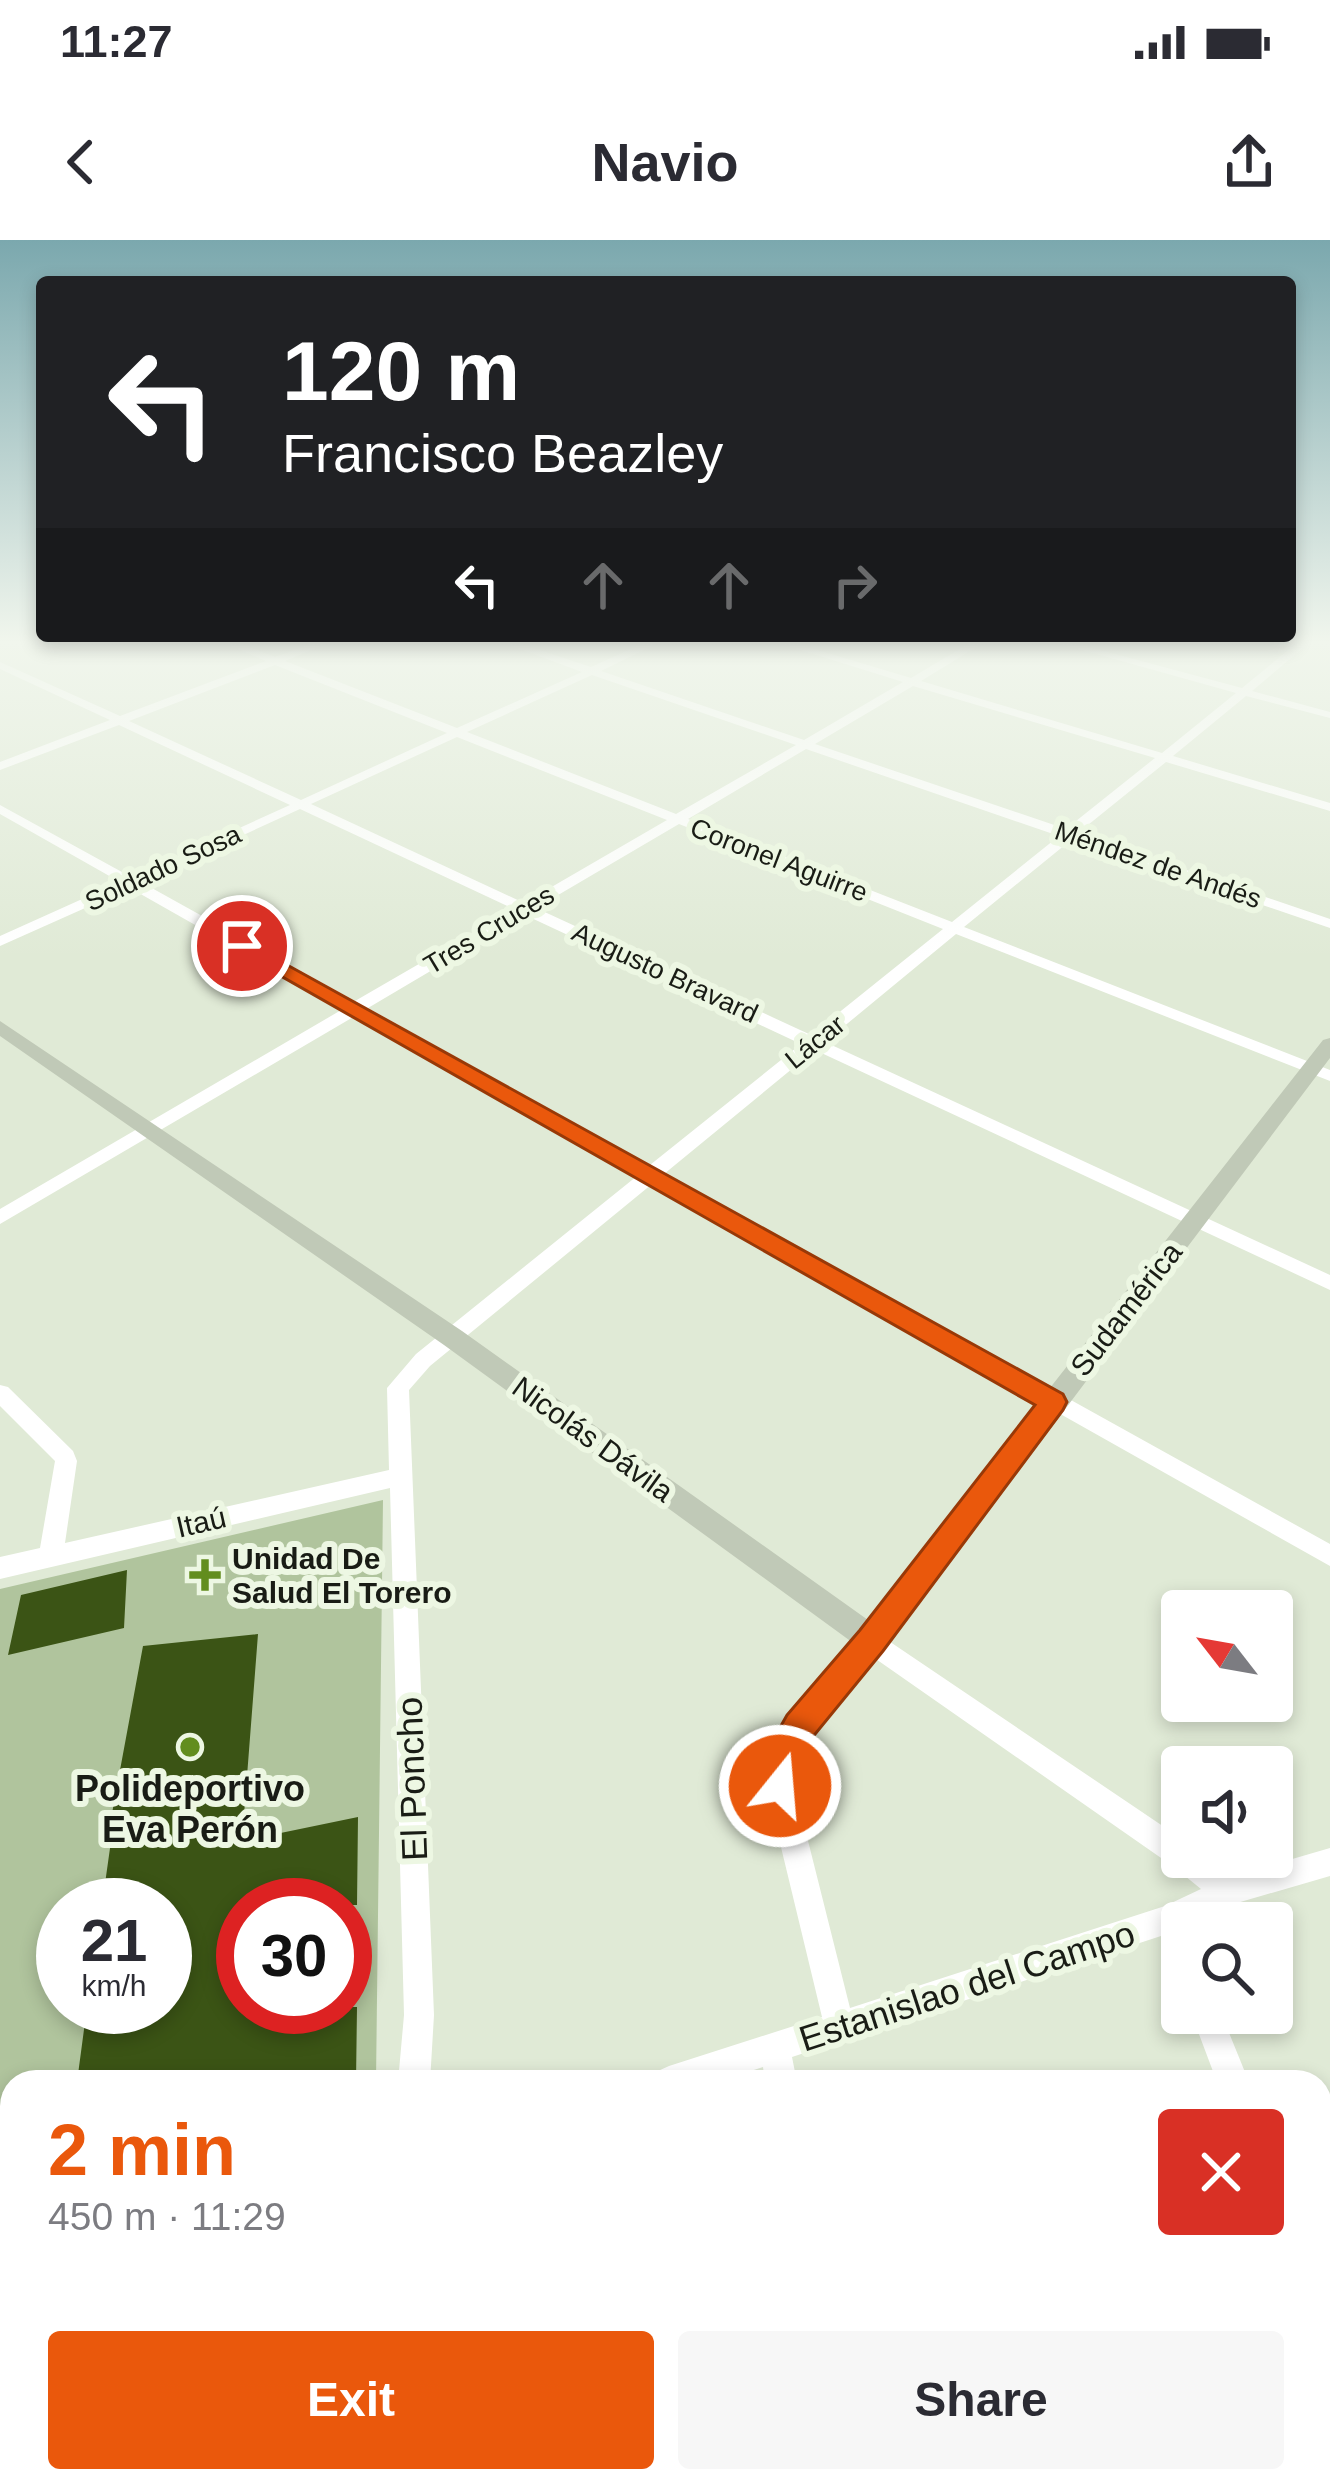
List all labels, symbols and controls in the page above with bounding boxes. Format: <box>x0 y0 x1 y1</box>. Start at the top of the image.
text: 11:27 <box>60 16 173 67</box>
icon: back <box>48 129 114 195</box>
icon: share <box>1216 129 1282 195</box>
text: Navio <box>591 132 739 192</box>
icon: left <box>84 324 240 480</box>
text: 120 m <box>282 324 520 418</box>
text: Francisco Beazley <box>282 423 723 483</box>
icon: left <box>444 552 510 618</box>
icon: ahead <box>570 552 636 618</box>
icon: ahead <box>696 552 762 618</box>
icon: right <box>822 552 888 618</box>
street label: Coronel Aguirre <box>686 812 872 908</box>
street label: Méndez de Andés <box>1051 816 1265 914</box>
street label: Soldado Sosa <box>80 818 246 917</box>
street label: Tres Cruces <box>419 880 559 980</box>
pin <box>191 895 293 997</box>
icon: arrive <box>209 913 275 979</box>
street label: Augusto Bravard <box>568 917 762 1029</box>
street label: Lácar <box>779 1009 851 1075</box>
street label: Sudamérica <box>1064 1236 1188 1382</box>
street label: Nicolás Dávila <box>506 1370 680 1508</box>
street label: Itaú <box>173 1500 229 1544</box>
place label: Unidad De Salud El Torero <box>232 1542 451 1609</box>
marker: Unidad De Salud El Torero <box>189 1559 221 1591</box>
north arrow <box>1161 1590 1293 1722</box>
map controls <box>1161 1590 1293 2034</box>
street label: El Poncho <box>389 1696 435 1862</box>
position arrow <box>717 1723 843 1849</box>
marker: Polideportivo Eva Perón <box>177 1734 203 1760</box>
button: sound <box>1161 1746 1293 1878</box>
place label: Polideportivo Eva Perón <box>75 1768 305 1850</box>
speed limit sign: 30 <box>216 1878 372 2034</box>
button: search <box>1161 1902 1293 2034</box>
text: 21 <box>81 1907 147 1974</box>
street label: Estanislao del Campo <box>794 1912 1140 2060</box>
text: km/h <box>81 1969 147 2002</box>
button: close <box>1158 2109 1284 2235</box>
text: 2 min <box>48 2110 236 2190</box>
text: 450 m · 11:29 <box>48 2195 286 2238</box>
button: Exit <box>48 2331 654 2469</box>
button: Share <box>678 2331 1284 2469</box>

